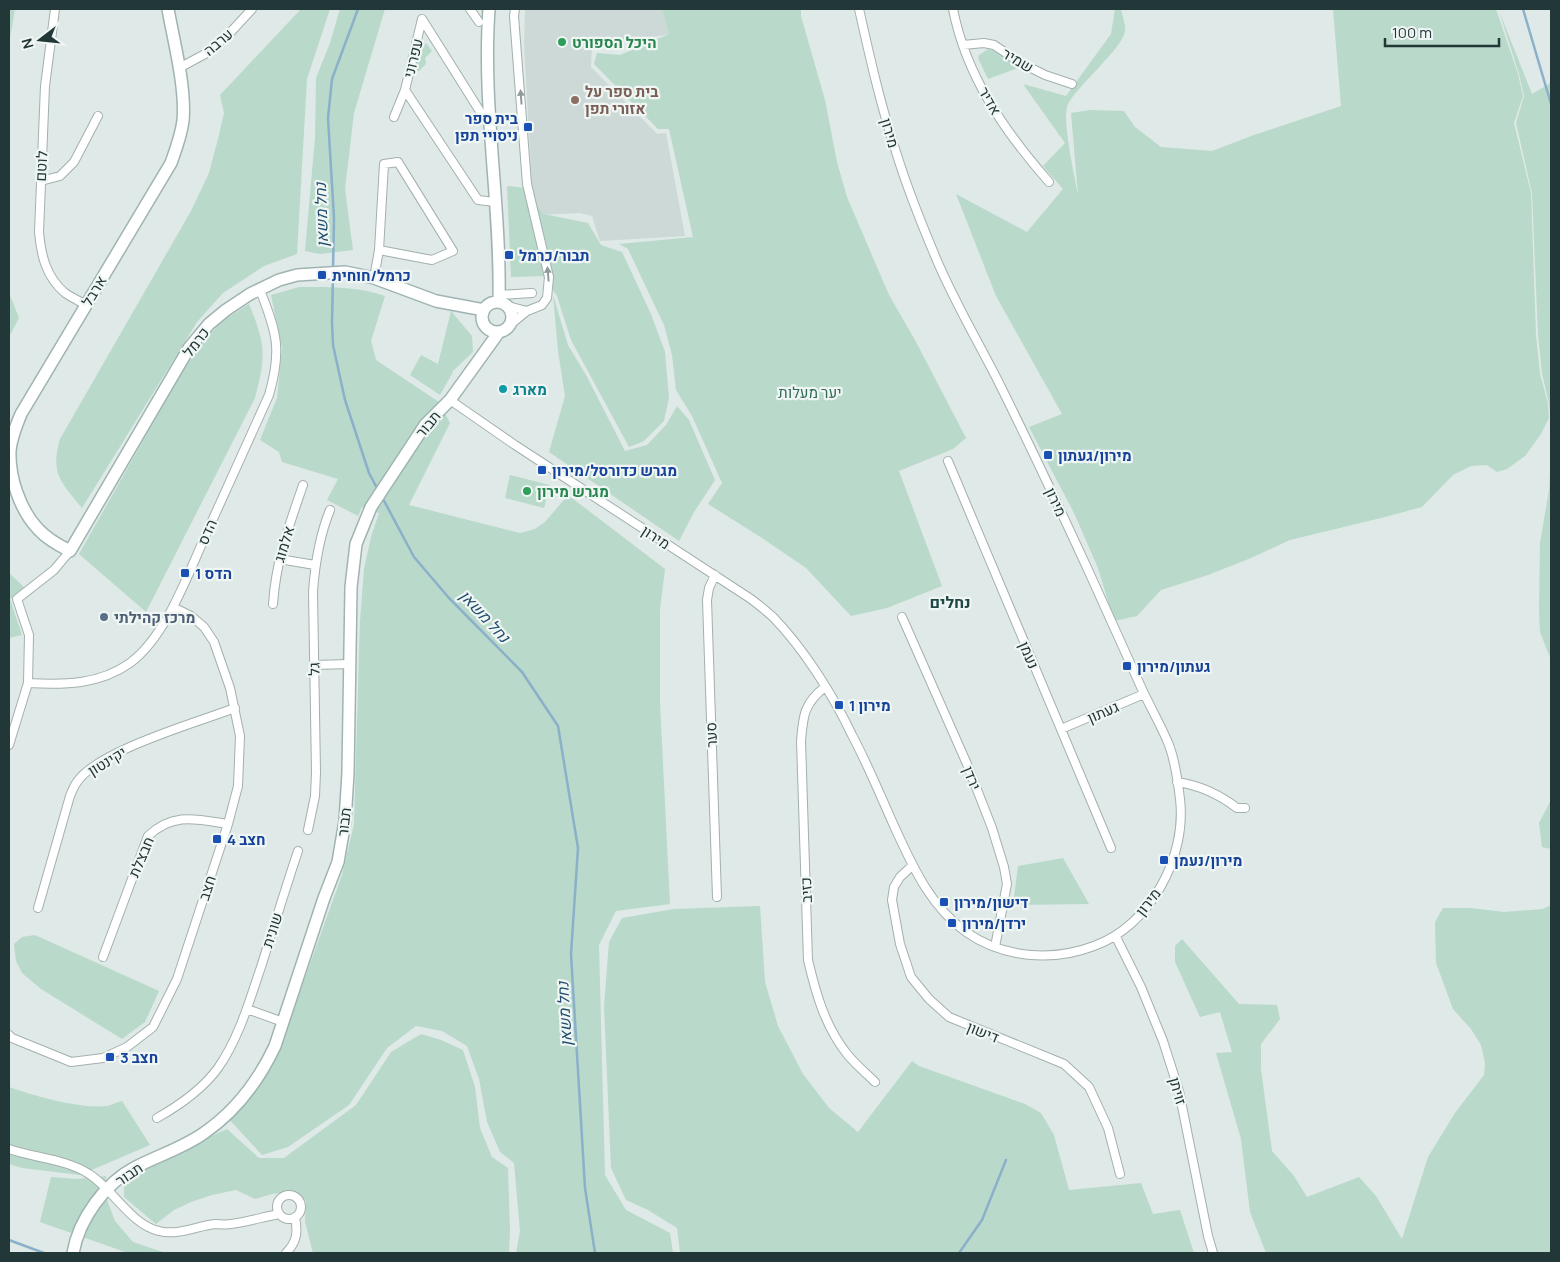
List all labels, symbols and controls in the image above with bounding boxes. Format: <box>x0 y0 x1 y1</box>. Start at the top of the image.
north arrow <box>15 15 65 65</box>
scale bar <box>1385 15 1499 47</box>
text: 100 m <box>1392 22 1432 43</box>
street label: ערבה <box>199 23 237 61</box>
place label: היכל הספורט <box>572 32 656 53</box>
text: N <box>17 36 38 51</box>
street label: עפרוני <box>398 36 428 80</box>
marker: היכל הספורט <box>556 36 568 48</box>
street label: שמיר <box>998 43 1038 77</box>
place label: בית ספר על אזורי תפן <box>585 81 658 119</box>
street label: אדיר <box>974 83 1006 119</box>
one-way arrow <box>516 89 524 105</box>
marker: בית ספר על אזורי תפן <box>569 94 581 106</box>
place label: בית ספר ניסויי תפן <box>455 108 518 146</box>
street label: מירון <box>876 116 904 150</box>
marker: בית ספר ניסויי תפן <box>522 121 534 133</box>
street label: לוטם <box>30 150 52 182</box>
water label: נחל משאן <box>309 181 333 248</box>
place label: תבור/כרמל <box>519 245 589 266</box>
marker: תבור/כרמל <box>503 249 515 261</box>
place label: כרמל/חוחית <box>332 265 411 286</box>
one-way arrow <box>544 266 552 282</box>
marker: כרמל/חוחית <box>316 269 328 281</box>
street label: ארבל <box>77 272 111 310</box>
street label: כרמל <box>178 323 214 361</box>
place label: מארג <box>513 379 547 400</box>
park label: יער מעלות <box>778 382 842 403</box>
marker: מארג <box>497 383 509 395</box>
street label: תבור <box>411 406 445 442</box>
place label: מירון/געתון <box>1058 445 1132 466</box>
marker: מירון/געתון <box>1042 449 1054 461</box>
place label: מגרש כדורסל/מירון <box>552 460 677 481</box>
marker: מגרש כדורסל/מירון <box>536 464 548 476</box>
place label: מגרש מירון <box>537 481 609 502</box>
street label: מירון <box>1040 484 1072 520</box>
marker: מגרש מירון <box>521 485 533 497</box>
street label: הדס <box>192 516 222 548</box>
street label: מירון <box>638 520 674 554</box>
street label: אלמוג <box>269 523 299 565</box>
place label: הדס 1 <box>195 563 232 584</box>
marker: הדס 1 <box>179 567 191 579</box>
water label: נחל משאן <box>455 585 516 648</box>
district label: נחלים <box>929 591 971 613</box>
place label: מרכז קהילתי <box>114 607 195 628</box>
marker: מרכז קהילתי <box>98 611 110 623</box>
street label: נעמן <box>1014 638 1044 672</box>
place label: געתון/מירון <box>1137 656 1211 677</box>
marker: געתון/מירון <box>1121 660 1133 672</box>
street label: גל <box>303 662 325 676</box>
place label: מירון 1 <box>849 695 891 716</box>
street label: געתון <box>1084 696 1122 728</box>
marker: מירון 1 <box>833 699 845 711</box>
street label: סער <box>700 722 722 748</box>
street label: יקינטון <box>84 741 130 781</box>
street label: ירדן <box>958 763 986 793</box>
street label: תבור <box>332 806 356 838</box>
place label: חצב 4 <box>227 829 266 850</box>
street label: חבצלת <box>123 833 159 881</box>
marker: חצב 4 <box>211 833 223 845</box>
place label: מירון/נעמן <box>1174 850 1242 871</box>
marker: מירון/נעמן <box>1158 854 1170 866</box>
street label: חצב <box>193 873 221 903</box>
street label: כזיב <box>795 877 817 903</box>
street label: מירון <box>1130 884 1166 920</box>
place label: דישון/מירון <box>954 892 1028 913</box>
marker: דישון/מירון <box>938 896 950 908</box>
street label: שונית <box>257 910 287 950</box>
place label: ירדן/מירון <box>962 913 1026 934</box>
marker: ירדן/מירון <box>946 917 958 929</box>
water label: נחל משאן <box>551 980 577 1047</box>
street label: דישון <box>964 1016 1002 1048</box>
place label: חצב 3 <box>120 1047 158 1068</box>
marker: חצב 3 <box>104 1051 116 1063</box>
street label: זויתן <box>1164 1075 1192 1107</box>
street label: תבור <box>111 1157 147 1191</box>

